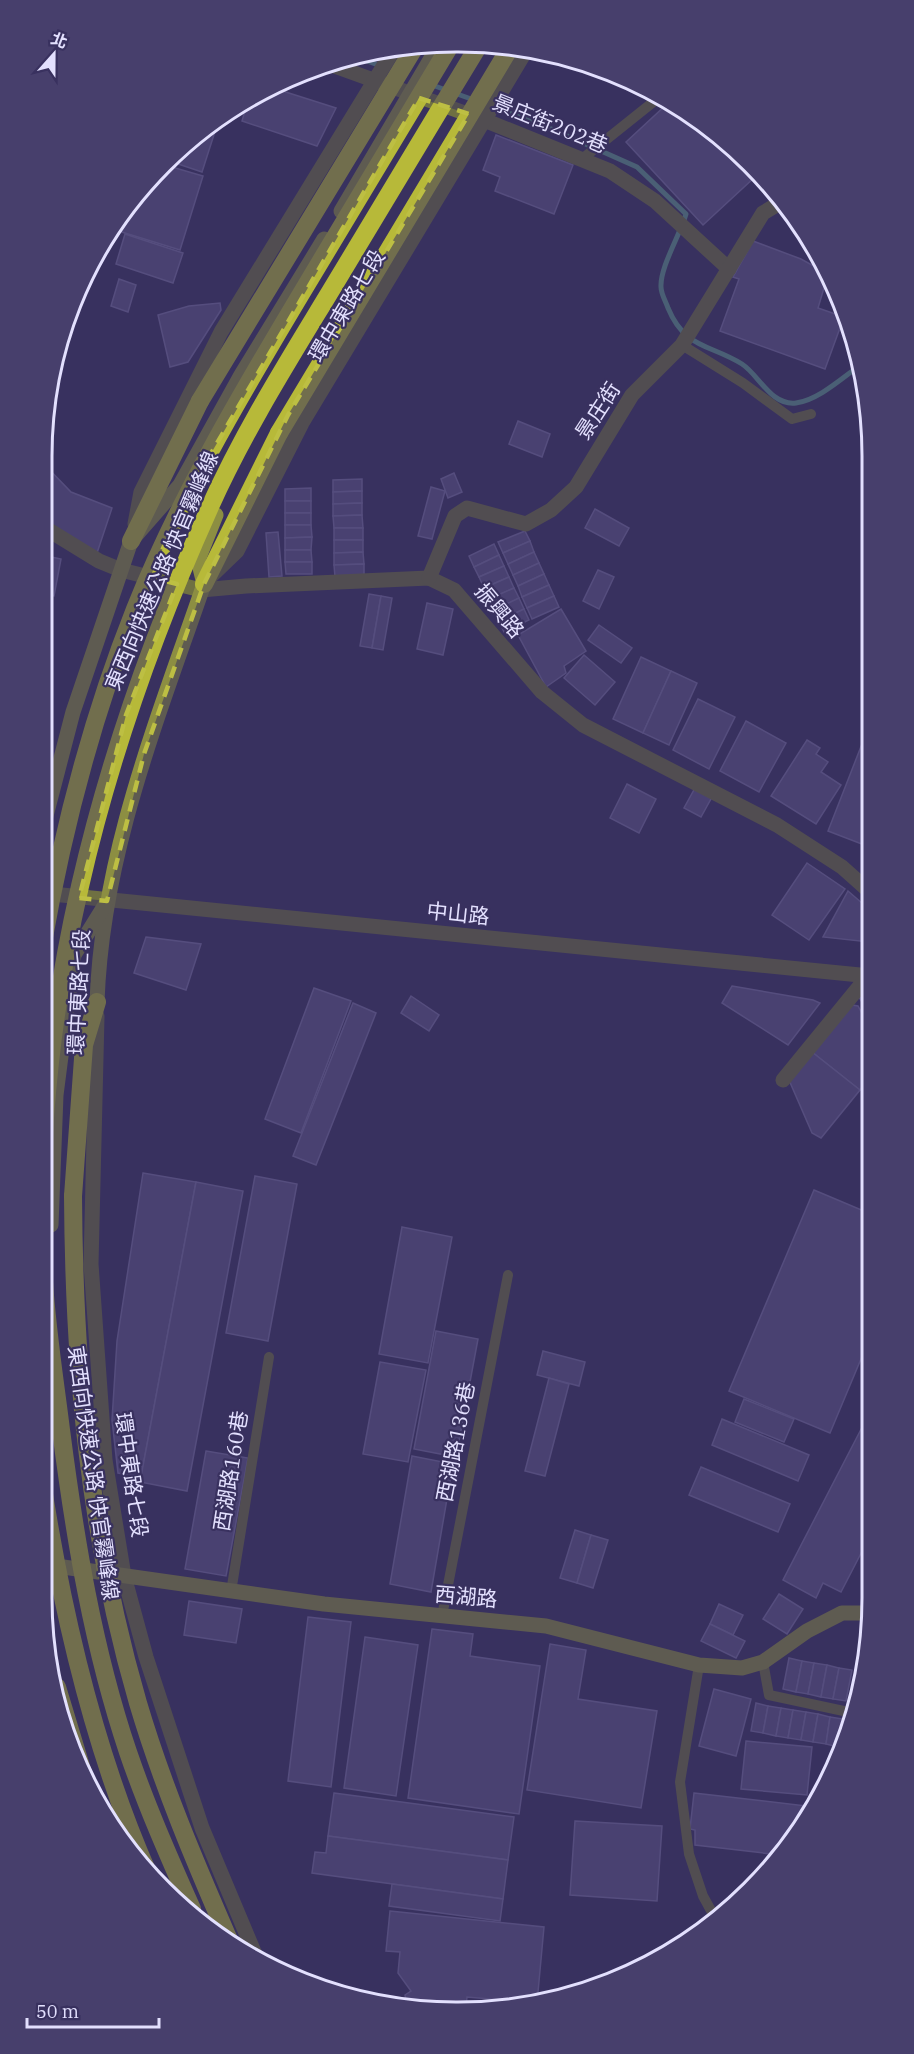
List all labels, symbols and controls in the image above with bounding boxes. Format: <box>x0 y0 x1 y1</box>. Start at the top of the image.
north arrow <box>24 24 84 84</box>
text: 北 <box>48 28 70 52</box>
street label: 景庄街202巷 <box>489 87 612 159</box>
street label: 環中東路七段 <box>302 244 391 367</box>
street label: 景庄街 <box>568 376 626 444</box>
street label: 東西向快速公路 快官霧峰線 <box>98 447 224 694</box>
street label: 振興路 <box>469 577 531 643</box>
street label: 中山路 <box>425 896 491 930</box>
street label: 環中東路七段 <box>61 928 95 1056</box>
street label: 東西向快速公路 快官霧峰線 <box>62 1344 126 1602</box>
street label: 西湖路136巷 <box>430 1379 480 1504</box>
street label: 西湖路160巷 <box>207 1408 253 1533</box>
street label: 環中東路七段 <box>109 1411 155 1539</box>
street label: 西湖路 <box>433 1579 499 1613</box>
scale bar <box>27 1991 159 2029</box>
text: 50 m <box>36 2000 79 2023</box>

